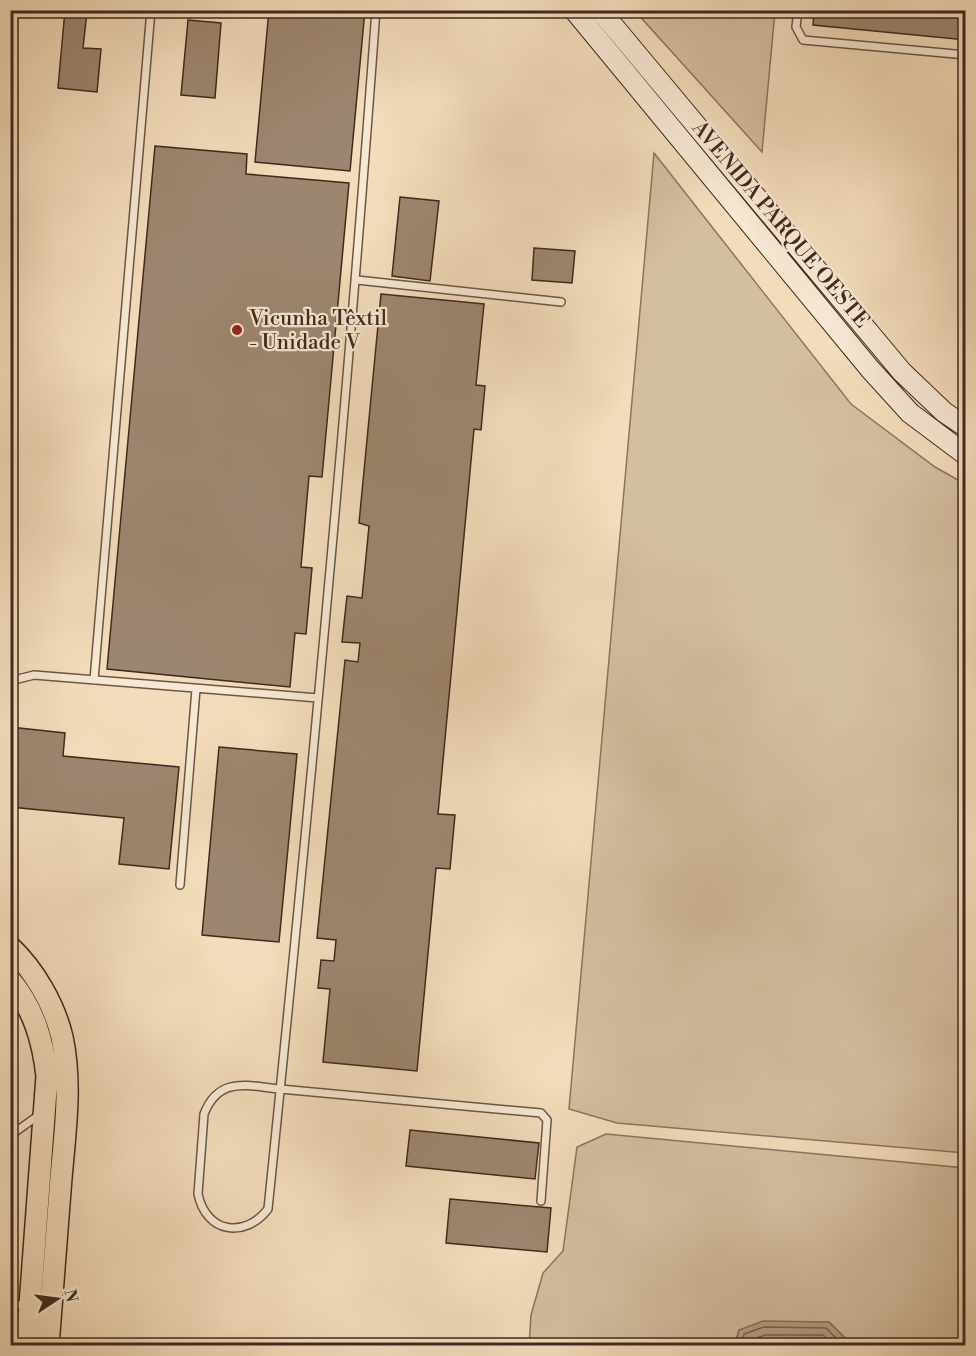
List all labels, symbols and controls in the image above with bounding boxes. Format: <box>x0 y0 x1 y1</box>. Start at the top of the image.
street label: AVENIDA PARQUE OESTE <box>685 115 875 334</box>
place label: Vicunha Têxtil - Unidade V <box>248 306 387 356</box>
marker: Vicunha Têxtil - Unidade V <box>230 323 244 337</box>
north arrow <box>27 1269 87 1329</box>
text: N <box>59 1287 82 1305</box>

